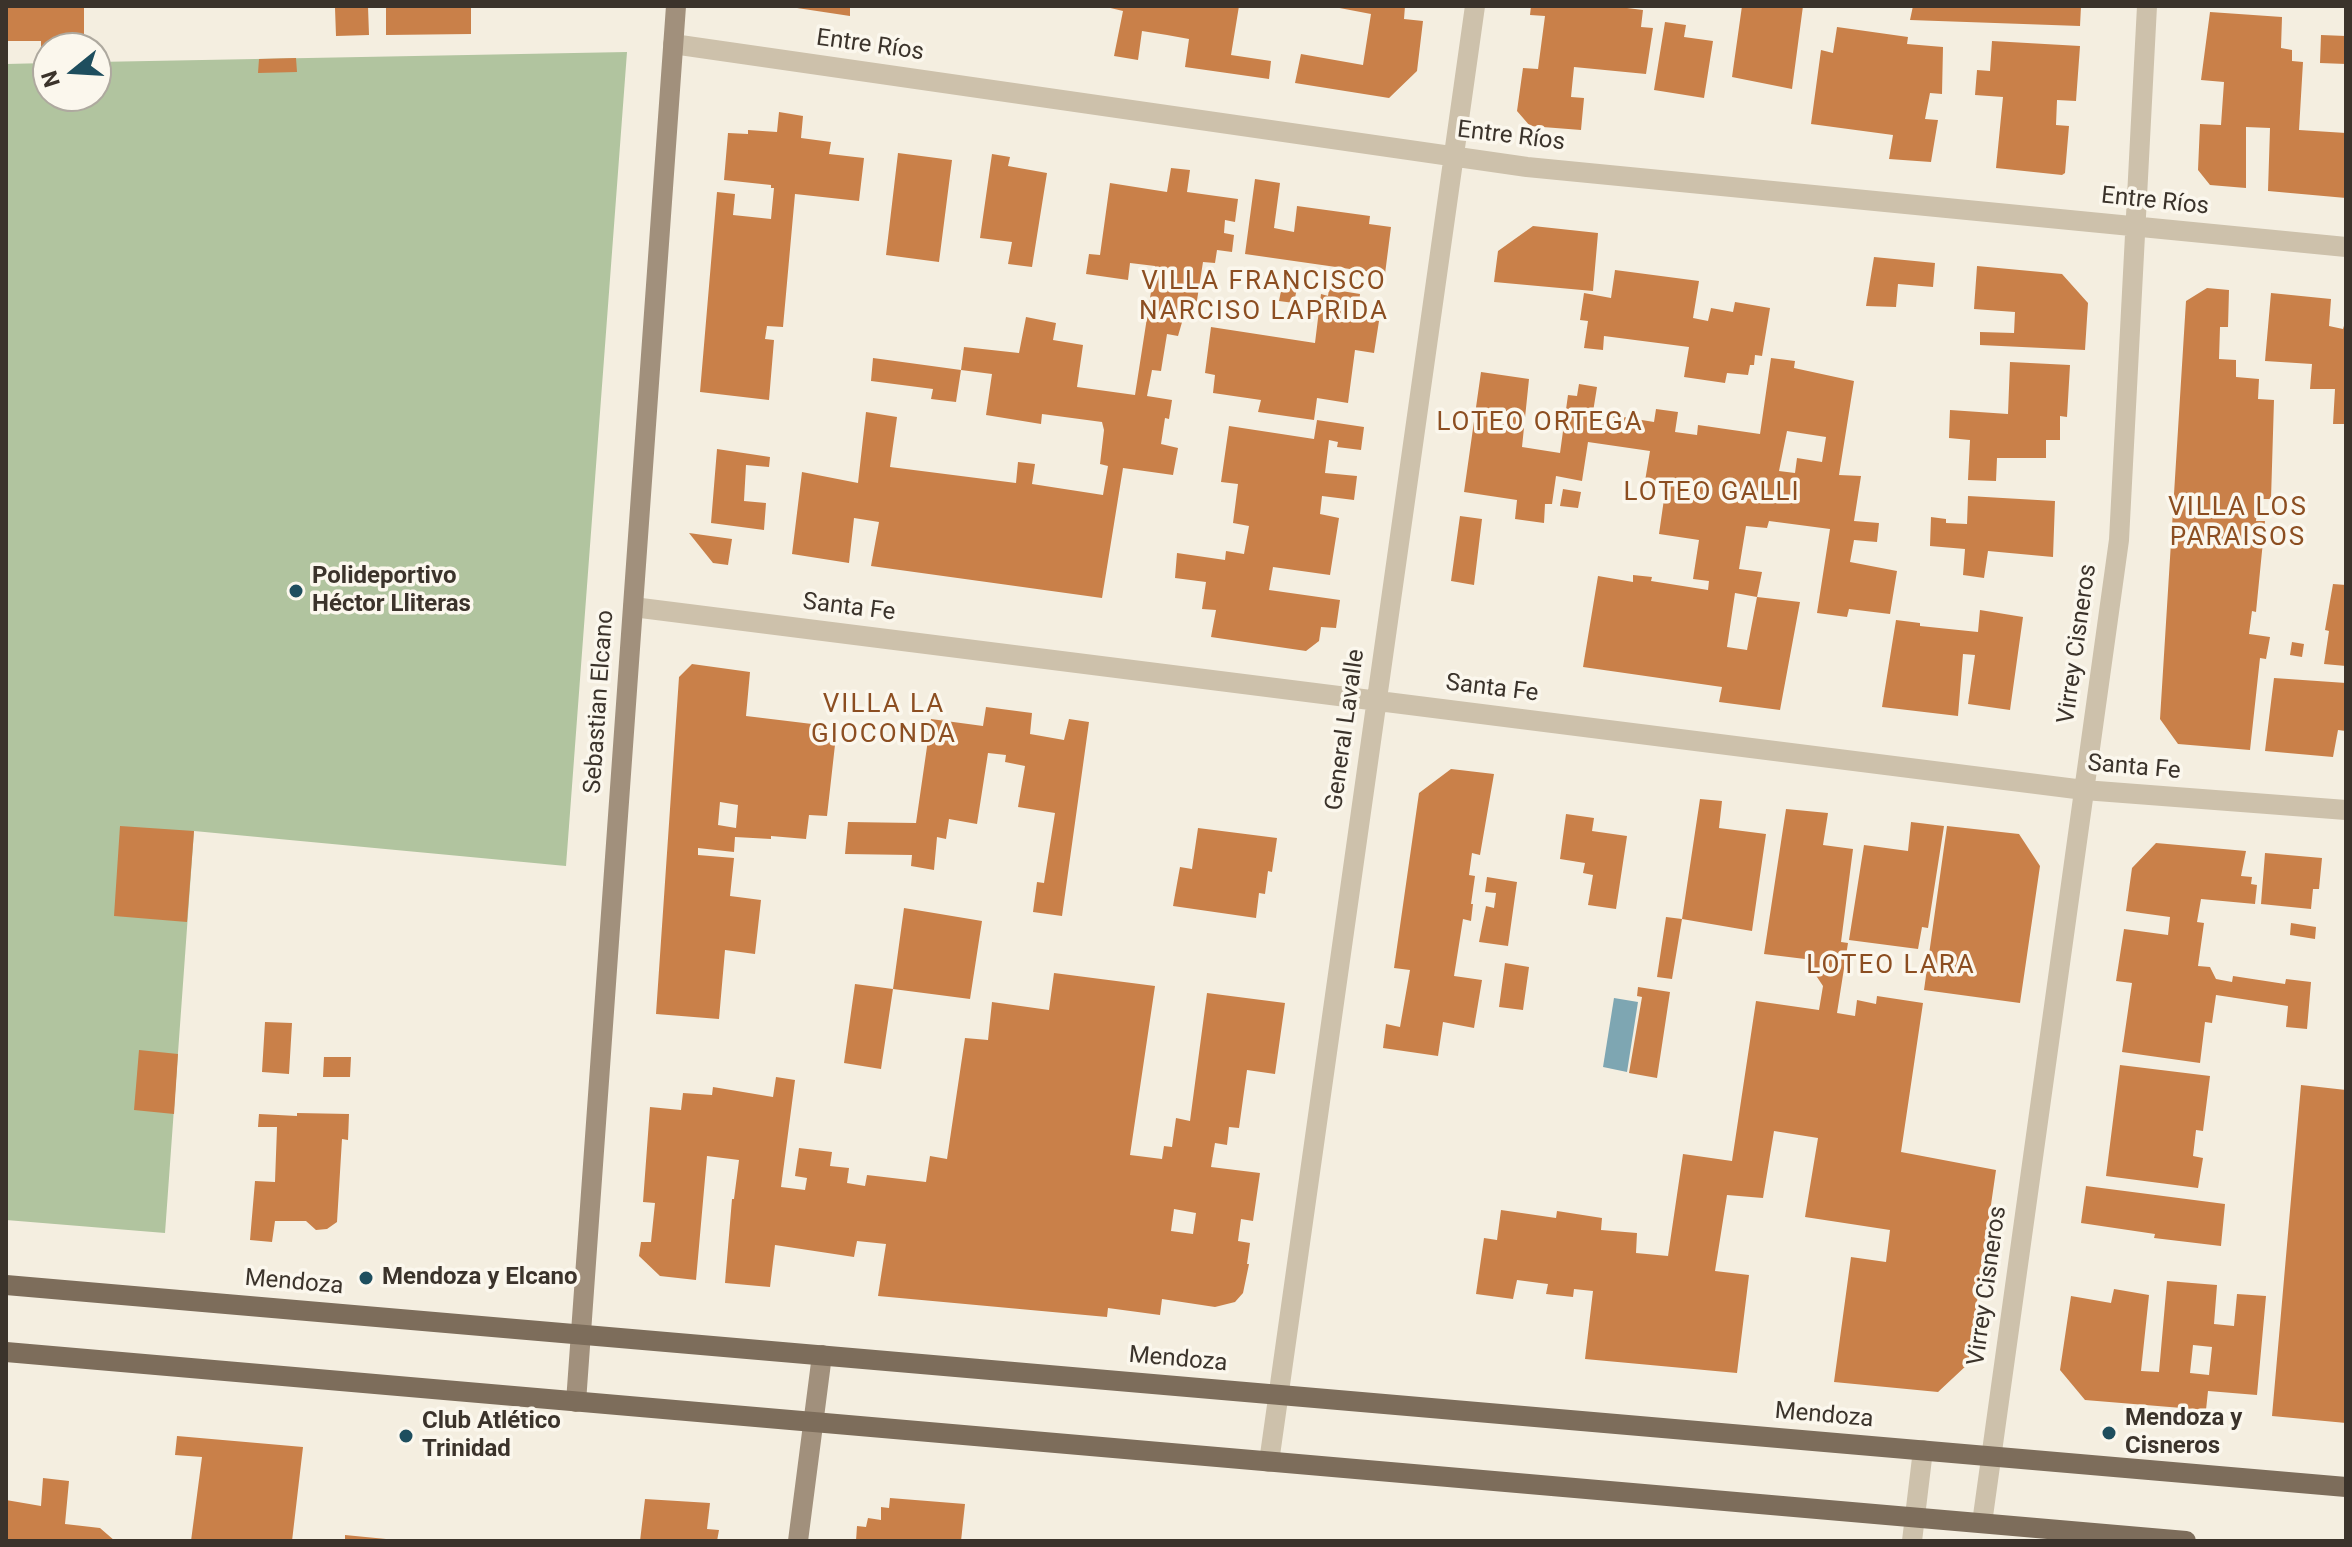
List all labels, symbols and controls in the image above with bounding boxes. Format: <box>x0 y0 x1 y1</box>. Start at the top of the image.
street label: Entre Ríos <box>814 24 926 68</box>
north arrow <box>32 32 112 112</box>
text: N <box>36 68 65 90</box>
street label: Entre Ríos <box>1456 116 1566 158</box>
street label: Entre Ríos <box>2100 182 2210 222</box>
district label: VILLA FRANCISCO NARCISO LAPRIDA <box>1139 266 1389 328</box>
district label: LOTEO ORTEGA <box>1436 407 1644 439</box>
district label: LOTEO GALLI <box>1623 477 1801 509</box>
district label: VILLA LOS PARAISOS <box>2168 492 2308 554</box>
street label: Virrey Cisneros <box>2053 562 2103 726</box>
place label: Polideportivo Héctor Lliteras <box>312 563 471 619</box>
marker: Polideportivo Héctor Lliteras <box>287 582 305 600</box>
street label: Santa Fe <box>801 588 897 628</box>
street label: Sebastian Elcano <box>579 609 621 795</box>
street label: General Lavalle <box>1320 648 1372 812</box>
street label: Santa Fe <box>1444 669 1540 709</box>
district label: VILLA LA GIOCONDA <box>811 689 957 750</box>
street label: Santa Fe <box>2086 750 2182 786</box>
district label: LOTEO LARA <box>1806 950 1976 982</box>
street label: Virrey Cisneros <box>1963 1204 2013 1368</box>
street label: Mendoza <box>243 1264 345 1302</box>
place label: Mendoza y Elcano <box>382 1264 578 1292</box>
marker: Mendoza y Elcano <box>357 1269 375 1287</box>
street label: Mendoza <box>1127 1341 1229 1379</box>
street label: Mendoza <box>1773 1397 1875 1435</box>
place label: Mendoza y Cisneros <box>2125 1405 2242 1461</box>
place label: Club Atlético Trinidad <box>422 1408 561 1464</box>
marker: Mendoza y Cisneros <box>2100 1424 2118 1442</box>
marker: Club Atlético Trinidad <box>397 1427 415 1445</box>

